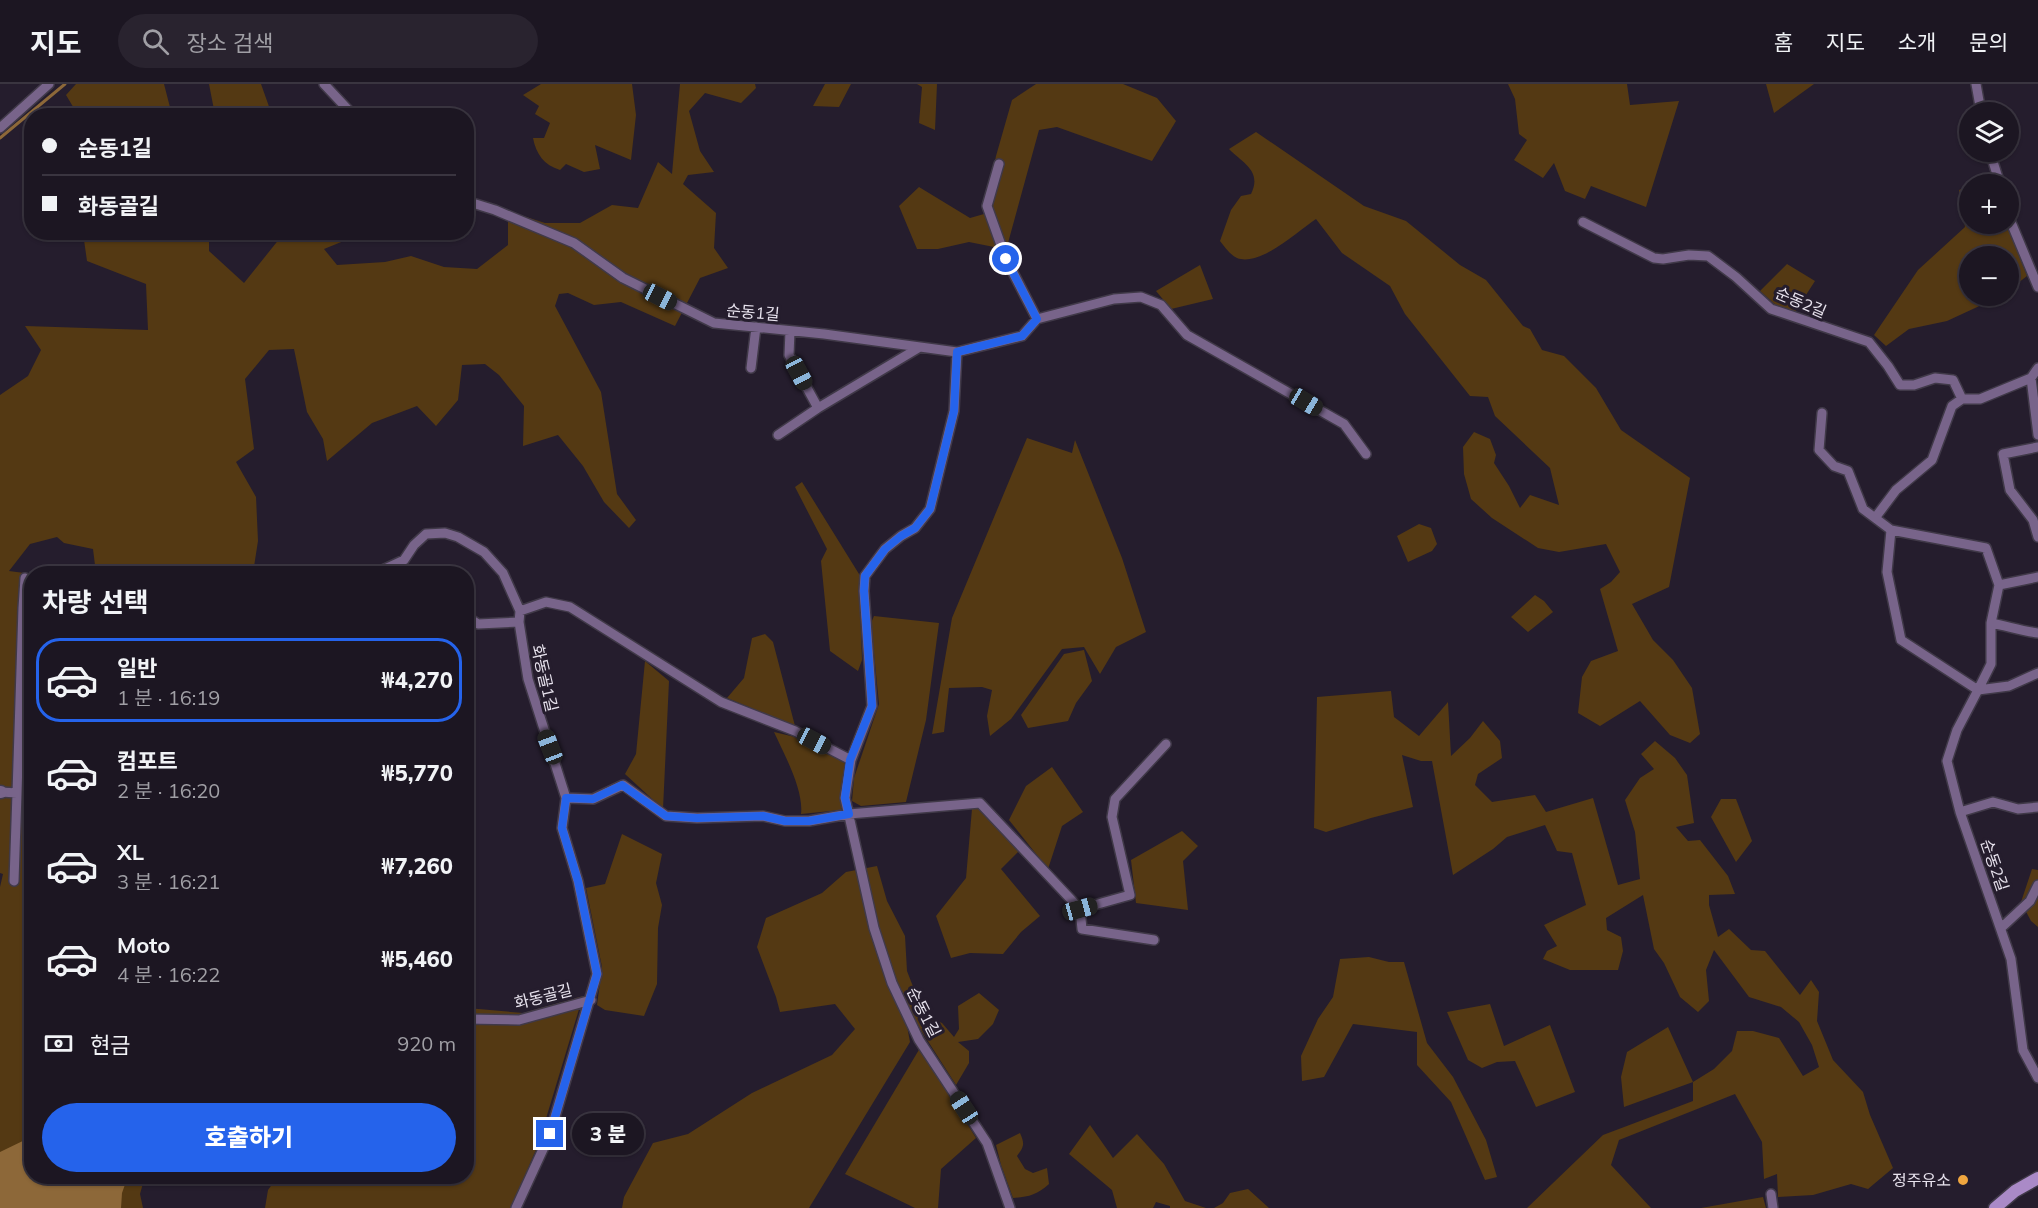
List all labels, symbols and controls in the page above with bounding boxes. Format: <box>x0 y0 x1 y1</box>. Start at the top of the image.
search box <box>118 14 538 68</box>
text: 지도 <box>30 25 82 60</box>
icon: search <box>139 25 172 58</box>
text: 장소 검색 <box>187 29 273 57</box>
text: 홈 <box>1774 29 1793 55</box>
text: 지도 <box>1826 29 1865 55</box>
text: 소개 <box>1898 29 1936 55</box>
text: 문의 <box>1969 29 2008 55</box>
map controls <box>1959 102 2019 306</box>
button: layers <box>1959 102 2019 162</box>
text: 순동1길 <box>78 134 152 162</box>
button: + <box>1959 174 2019 234</box>
text: 화동골길 <box>78 192 159 220</box>
route start <box>992 245 1019 272</box>
button: − <box>1959 246 2019 306</box>
car <box>640 281 680 313</box>
street label: 순동2길 <box>1772 282 1830 322</box>
street label: 순동1길 <box>725 300 781 324</box>
car <box>783 353 815 393</box>
car <box>1286 385 1326 419</box>
text: 차량 선택 <box>42 585 149 619</box>
street label: 화동골1길 <box>528 642 562 714</box>
icon: car <box>45 653 99 707</box>
text: 일반 <box>117 654 157 682</box>
text: ₩4,270 <box>381 666 453 694</box>
text: 1 분 · 16:19 <box>117 685 220 710</box>
car <box>794 725 834 757</box>
car <box>535 727 565 767</box>
icon: car <box>45 746 99 800</box>
text: 컴포트 <box>117 747 178 775</box>
text: ₩5,770 <box>381 759 453 787</box>
text: 2 분 · 16:20 <box>117 778 220 803</box>
street label: 순동2길 <box>1977 836 2013 894</box>
text: XL <box>117 838 144 866</box>
icon: car <box>45 839 99 893</box>
text: ₩7,260 <box>381 852 453 880</box>
text: 3 분 · 16:21 <box>117 869 220 894</box>
car <box>1060 896 1100 922</box>
text: Moto <box>117 931 170 959</box>
icon: car <box>45 932 99 986</box>
text: ₩5,460 <box>381 945 453 973</box>
text: 4 분 · 16:22 <box>117 962 220 987</box>
street label: 화동골길 <box>512 979 574 1013</box>
street label: 순동1길 <box>903 984 945 1040</box>
icon: cash <box>42 1027 75 1060</box>
text: 현금 <box>90 1031 130 1059</box>
text: 920 m <box>397 1031 456 1056</box>
car <box>947 1088 981 1128</box>
button: 호출하기 <box>42 1103 456 1172</box>
callout: 3 분 <box>571 1113 643 1155</box>
route end <box>536 1120 563 1147</box>
text: 3 분 <box>590 1121 626 1146</box>
place label: 정주유소 <box>1892 1170 1951 1190</box>
marker: 정주유소 <box>1956 1173 1970 1187</box>

